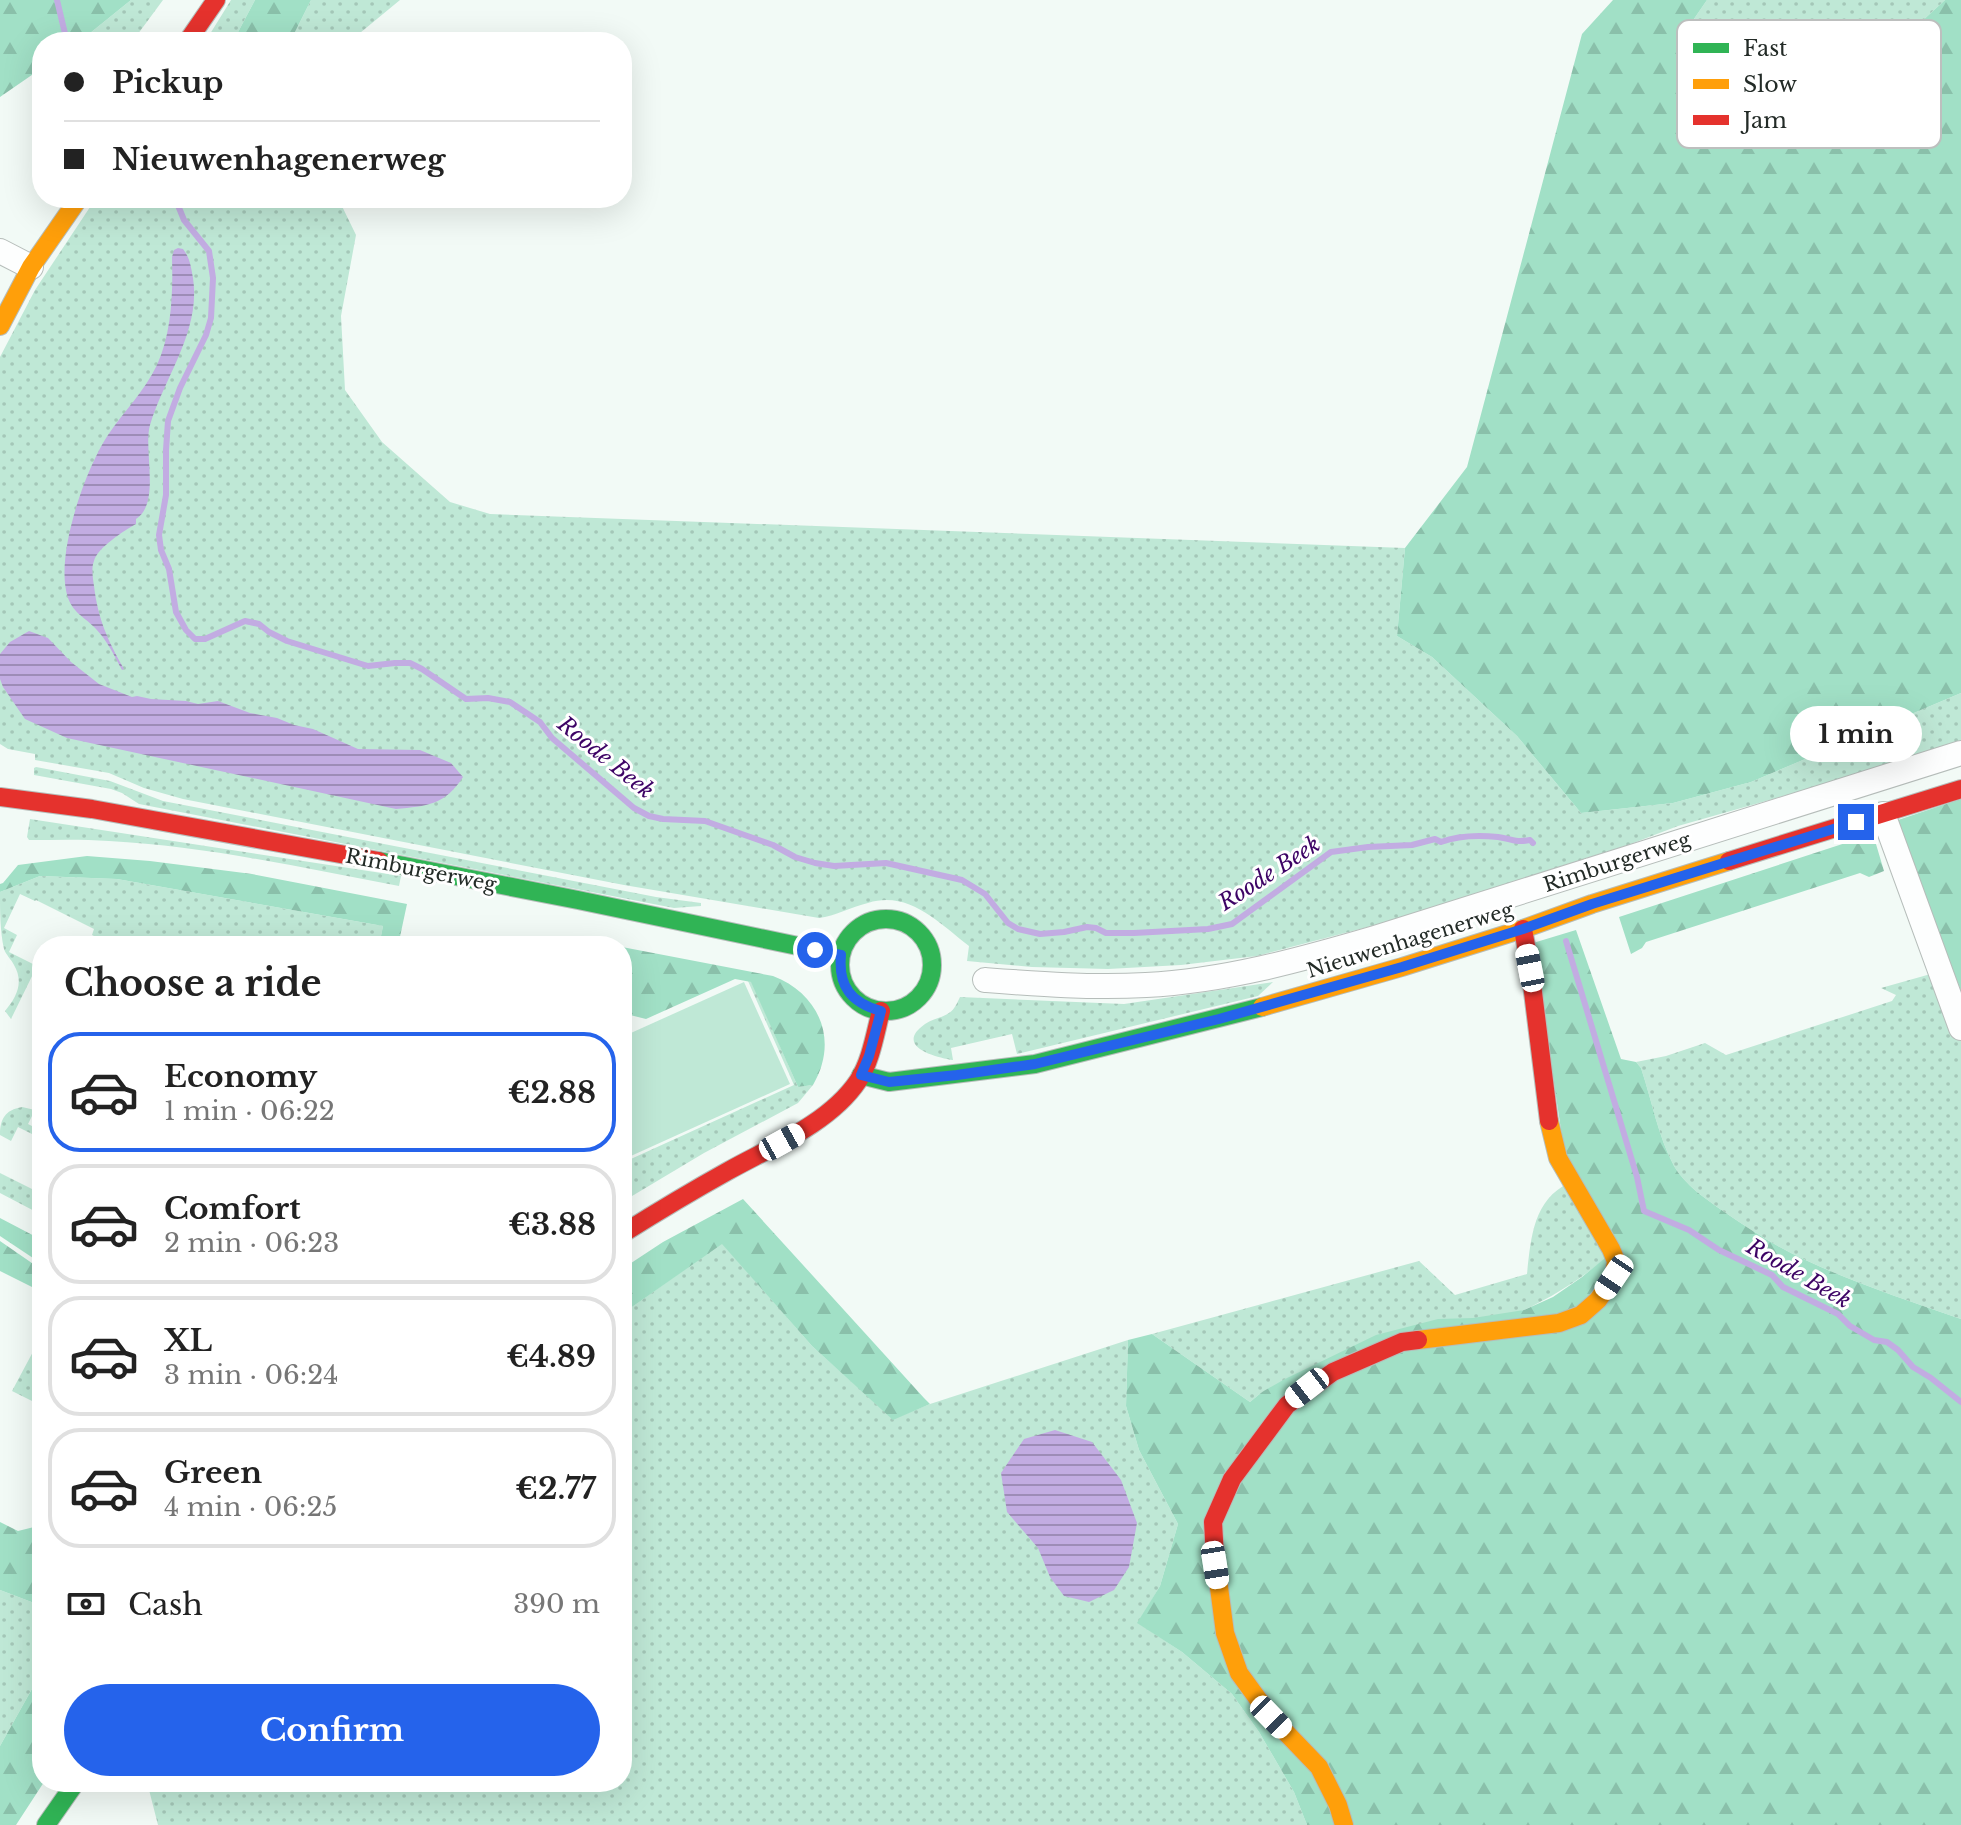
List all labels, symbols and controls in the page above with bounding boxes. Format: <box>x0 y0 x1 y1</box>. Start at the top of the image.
legend <box>1677 20 1941 148</box>
text: Fast <box>1743 35 1788 62</box>
text: Pickup <box>112 64 223 101</box>
text: Slow <box>1743 71 1797 98</box>
text: Jam <box>1740 107 1787 134</box>
text: Nieuwenhagenerweg <box>112 141 445 178</box>
callout: 1 min <box>1790 706 1922 762</box>
water label: Roode Beek <box>551 710 659 804</box>
text: 1 min <box>1818 718 1894 750</box>
route end <box>1838 804 1874 840</box>
street label: Rimburgerweg <box>1540 827 1694 897</box>
water label: Roode Beek <box>1212 831 1325 917</box>
street label: Rimburgerweg <box>344 844 499 897</box>
street label: Nieuwenhagenerweg <box>1304 897 1517 983</box>
route start <box>797 932 833 968</box>
car <box>1514 942 1546 994</box>
text: Choose a ride <box>64 961 321 1006</box>
icon: car <box>68 1056 140 1128</box>
text: Economy <box>164 1058 317 1095</box>
text: €2.88 <box>508 1074 596 1111</box>
text: 1 min · 06:22 <box>164 1095 335 1127</box>
car <box>755 1120 809 1164</box>
icon: car <box>68 1188 140 1260</box>
text: Comfort <box>164 1190 301 1227</box>
text: €3.88 <box>508 1206 596 1243</box>
text: 2 min · 06:23 <box>164 1227 339 1259</box>
water label: Roode Beek <box>1741 1232 1856 1314</box>
car <box>1591 1250 1637 1304</box>
icon: car <box>68 1320 140 1392</box>
text: XL <box>164 1322 212 1359</box>
text: €4.89 <box>506 1338 596 1375</box>
text: 3 min · 06:24 <box>164 1359 338 1391</box>
car <box>1281 1364 1333 1412</box>
icon: car <box>68 1452 140 1524</box>
text: Green <box>164 1454 262 1491</box>
text: €2.77 <box>515 1470 596 1507</box>
text: 4 min · 06:25 <box>164 1491 337 1523</box>
car <box>1199 1539 1231 1591</box>
icon: cash <box>64 1582 108 1626</box>
text: Cash <box>128 1586 203 1623</box>
text: 390 m <box>513 1588 600 1620</box>
button: Confirm <box>64 1684 600 1776</box>
car <box>1246 1691 1296 1743</box>

